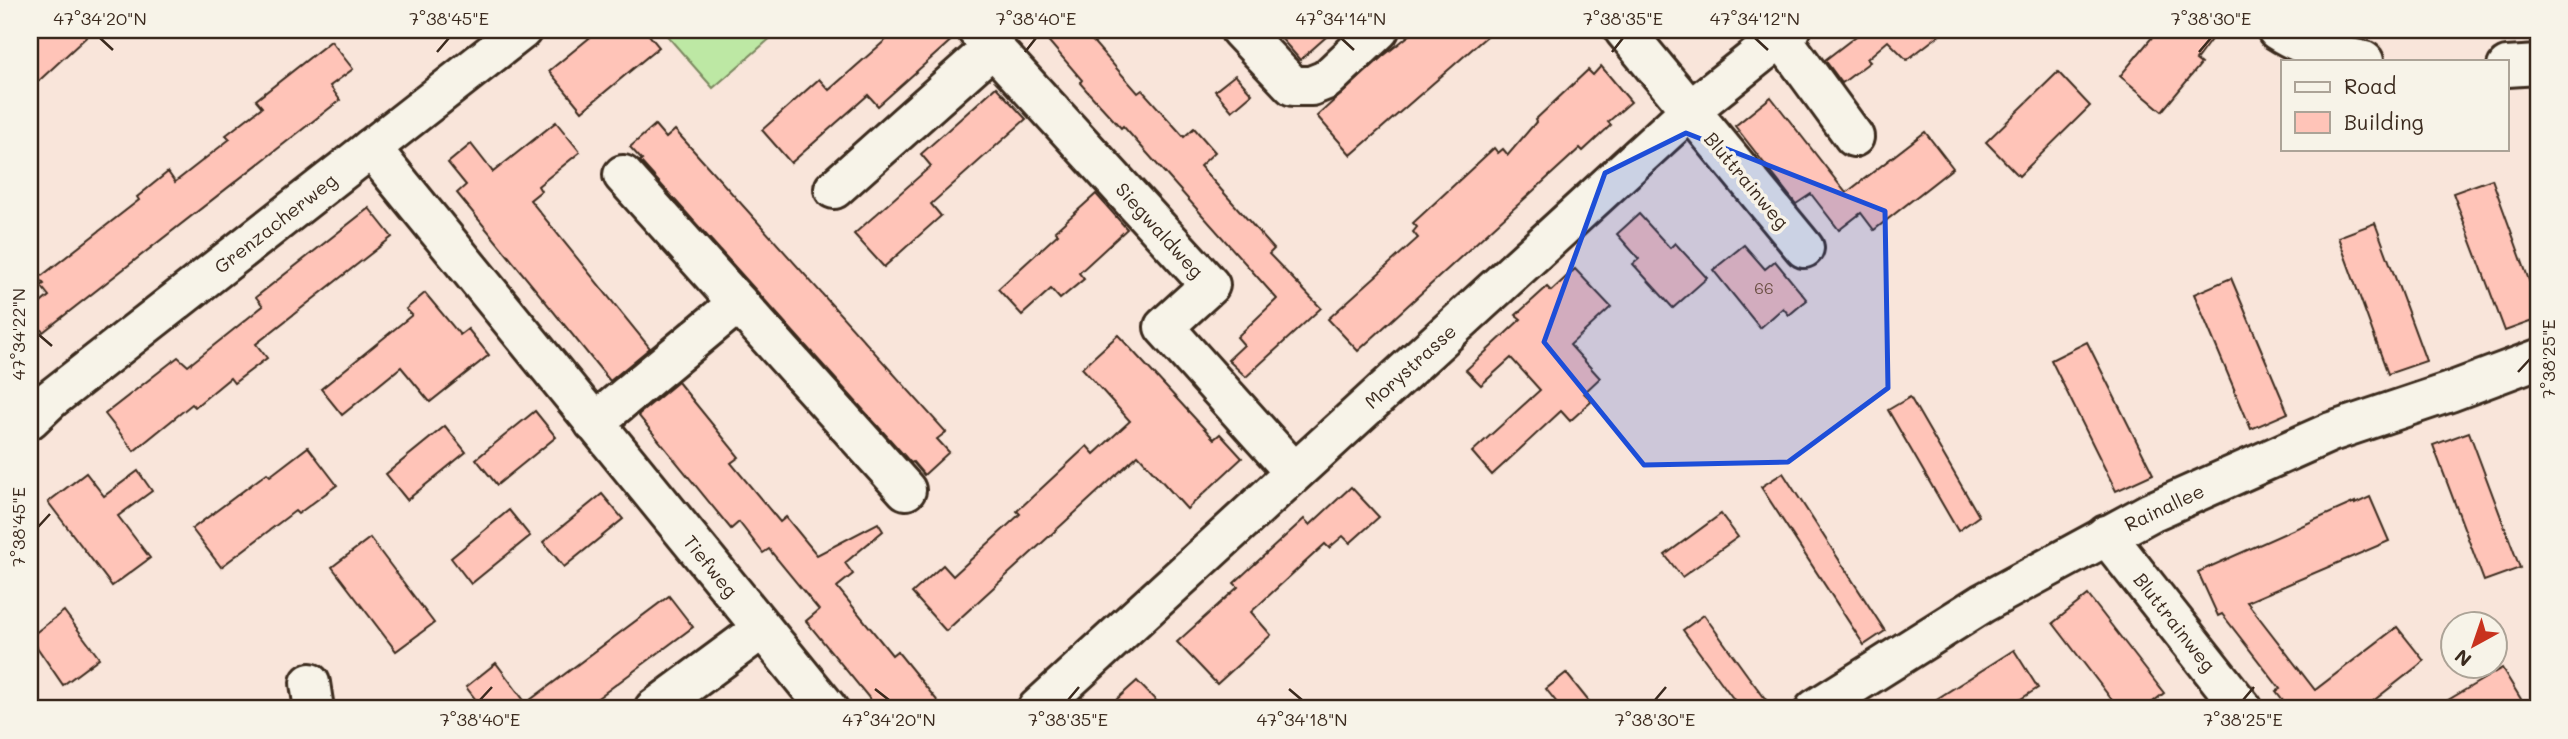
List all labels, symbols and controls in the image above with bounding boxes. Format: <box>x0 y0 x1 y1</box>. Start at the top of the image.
text: 47°34'20"N <box>53 6 147 30</box>
text: 7°38'45"E <box>409 6 489 30</box>
text: 7°38'40"E <box>996 6 1076 30</box>
text: 47°34'14"N <box>1296 6 1386 30</box>
text: 7°38'35"E <box>1583 6 1663 30</box>
text: 47°34'12"N <box>1710 6 1800 30</box>
text: 7°38'30"E <box>2171 6 2251 30</box>
legend <box>2281 60 2508 150</box>
text: Road <box>2344 72 2396 99</box>
text: Building <box>2344 108 2424 135</box>
street label: Bluttrainweg <box>1699 126 1795 234</box>
street label: Grenzacherweg <box>209 167 341 279</box>
street label: Siegwaldweg <box>1110 177 1210 283</box>
house number: 66 <box>1754 277 1774 298</box>
text: 47°34'22"N <box>6 288 30 380</box>
street label: Morystrasse <box>1359 318 1461 414</box>
text: 7°38'25"E <box>2536 319 2560 399</box>
street label: Rainallee <box>2120 478 2208 536</box>
text: 7°38'45"E <box>6 487 30 567</box>
street label: Tiefweg <box>678 530 744 602</box>
street label: Bluttrainweg <box>2129 567 2221 677</box>
north arrow <box>2438 610 2508 680</box>
text: N <box>2449 644 2476 673</box>
text: 7°38'40"E <box>440 707 520 731</box>
text: 47°34'20"N <box>842 707 936 731</box>
text: 7°38'35"E <box>1028 707 1108 731</box>
text: 47°34'18"N <box>1256 707 1348 731</box>
text: 7°38'30"E <box>1615 707 1695 731</box>
text: 7°38'25"E <box>2203 707 2283 731</box>

